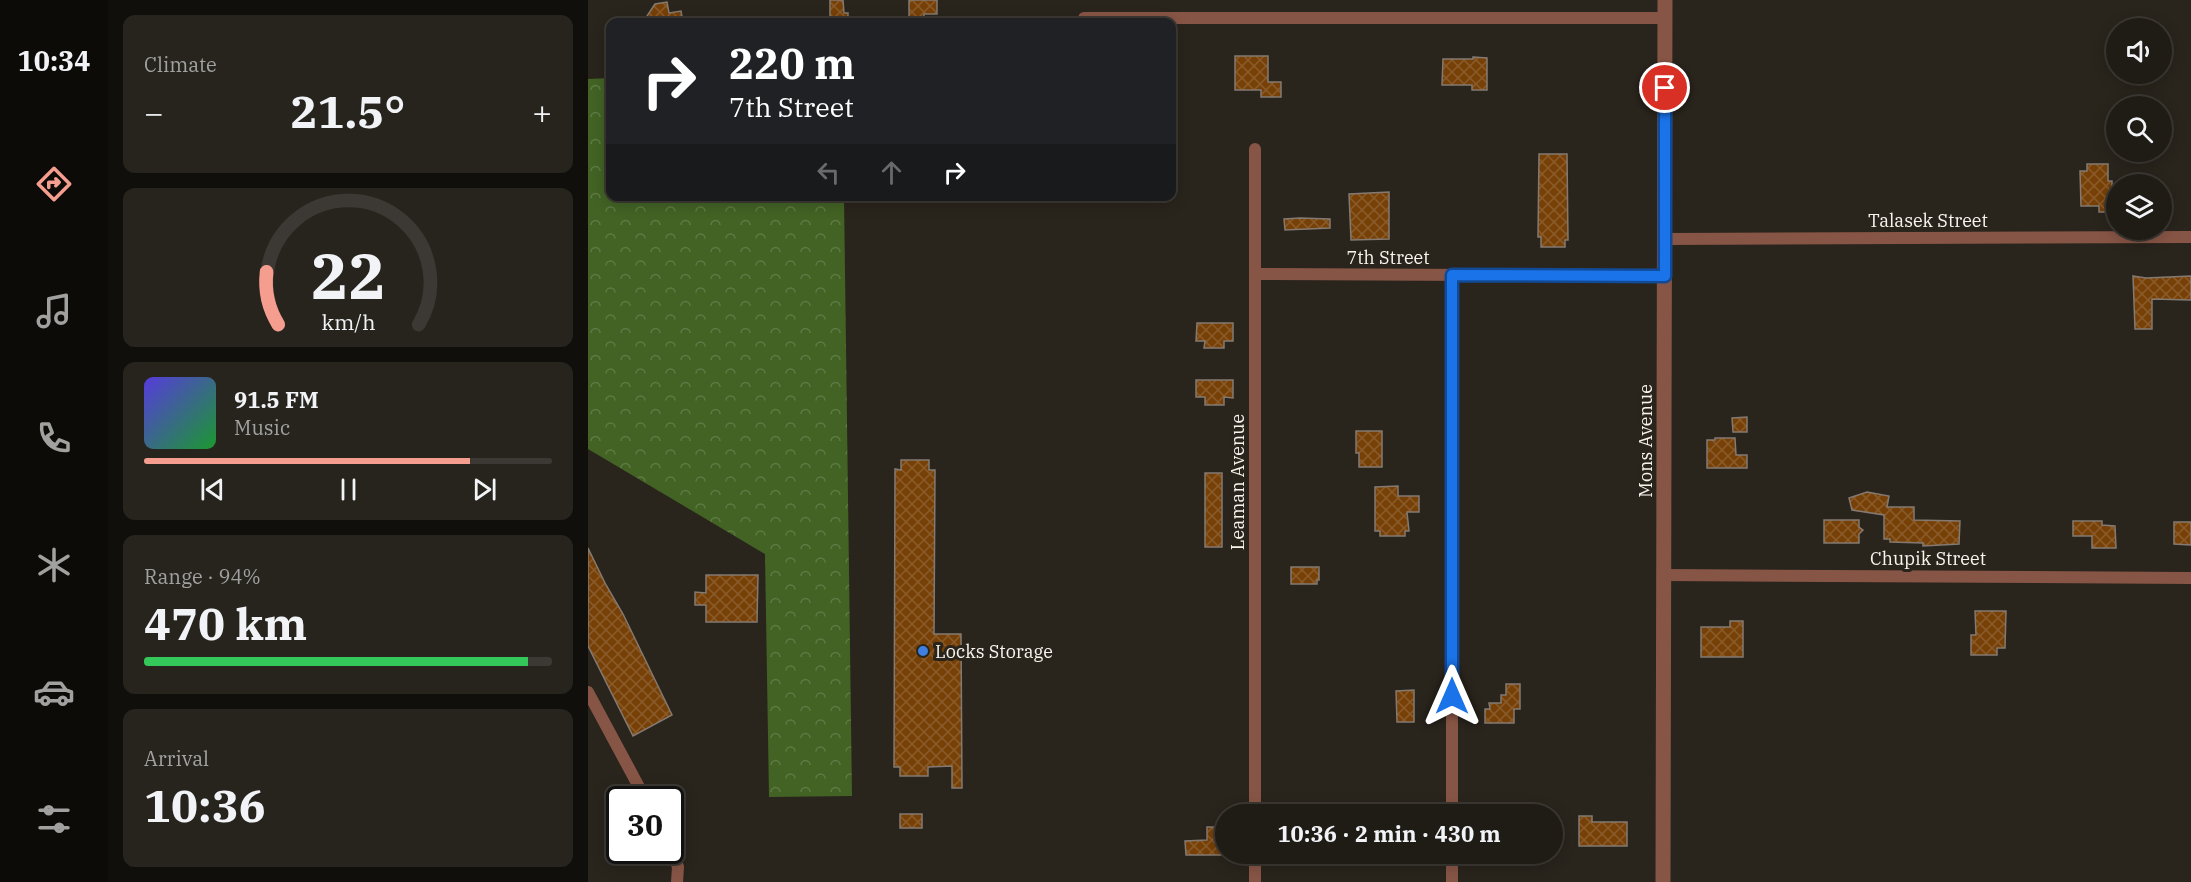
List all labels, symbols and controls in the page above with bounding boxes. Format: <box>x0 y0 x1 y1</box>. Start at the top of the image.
map controls <box>2106 18 2172 240</box>
button: sound <box>2106 18 2172 84</box>
text: 220 m <box>729 36 855 91</box>
icon: right <box>630 42 708 120</box>
text: 10:34 <box>18 43 90 78</box>
text: Climate <box>144 51 217 78</box>
pin <box>1639 62 1690 113</box>
icon: arrive <box>1648 71 1681 104</box>
text: 21.5° <box>291 82 405 140</box>
text: 7th Street <box>729 89 854 124</box>
text: − <box>144 91 164 134</box>
text: + <box>532 91 552 134</box>
button: search <box>2106 96 2172 162</box>
icon: left <box>812 156 845 189</box>
icon: ahead <box>875 156 908 189</box>
icon: right <box>938 156 971 189</box>
icon: directions <box>33 163 75 205</box>
button: layers <box>2106 174 2172 240</box>
street label: Talasek Street <box>1868 209 1988 232</box>
text: 22 <box>311 235 385 316</box>
street label: 7th Street <box>1346 246 1430 269</box>
icon: music <box>33 290 75 332</box>
text: km/h <box>321 308 375 336</box>
street label: Mons Avenue <box>1634 384 1657 498</box>
text: 91.5 FM <box>234 385 319 414</box>
text: Music <box>234 414 290 441</box>
street label: Leaman Avenue <box>1226 414 1249 550</box>
icon: phone <box>33 417 75 459</box>
icon: previous <box>196 473 229 506</box>
icon: pause <box>332 473 365 506</box>
icon: next <box>468 473 501 506</box>
icon: climate <box>33 544 75 586</box>
street label: Chupik Street <box>1870 547 1986 570</box>
text: Range · 94% <box>144 563 261 590</box>
text: 470 km <box>144 594 307 652</box>
place label: Locks Storage <box>935 640 1053 663</box>
marker: Locks Storage <box>916 644 930 658</box>
position arrow <box>1420 664 1484 728</box>
icon: car <box>33 671 75 713</box>
text: Arrival <box>144 745 209 772</box>
text: 10:36 <box>144 776 266 834</box>
speed limit sign: 30 <box>606 786 684 864</box>
icon: filters <box>33 798 75 840</box>
text: 10:36 · 2 min · 430 m <box>1277 819 1501 848</box>

